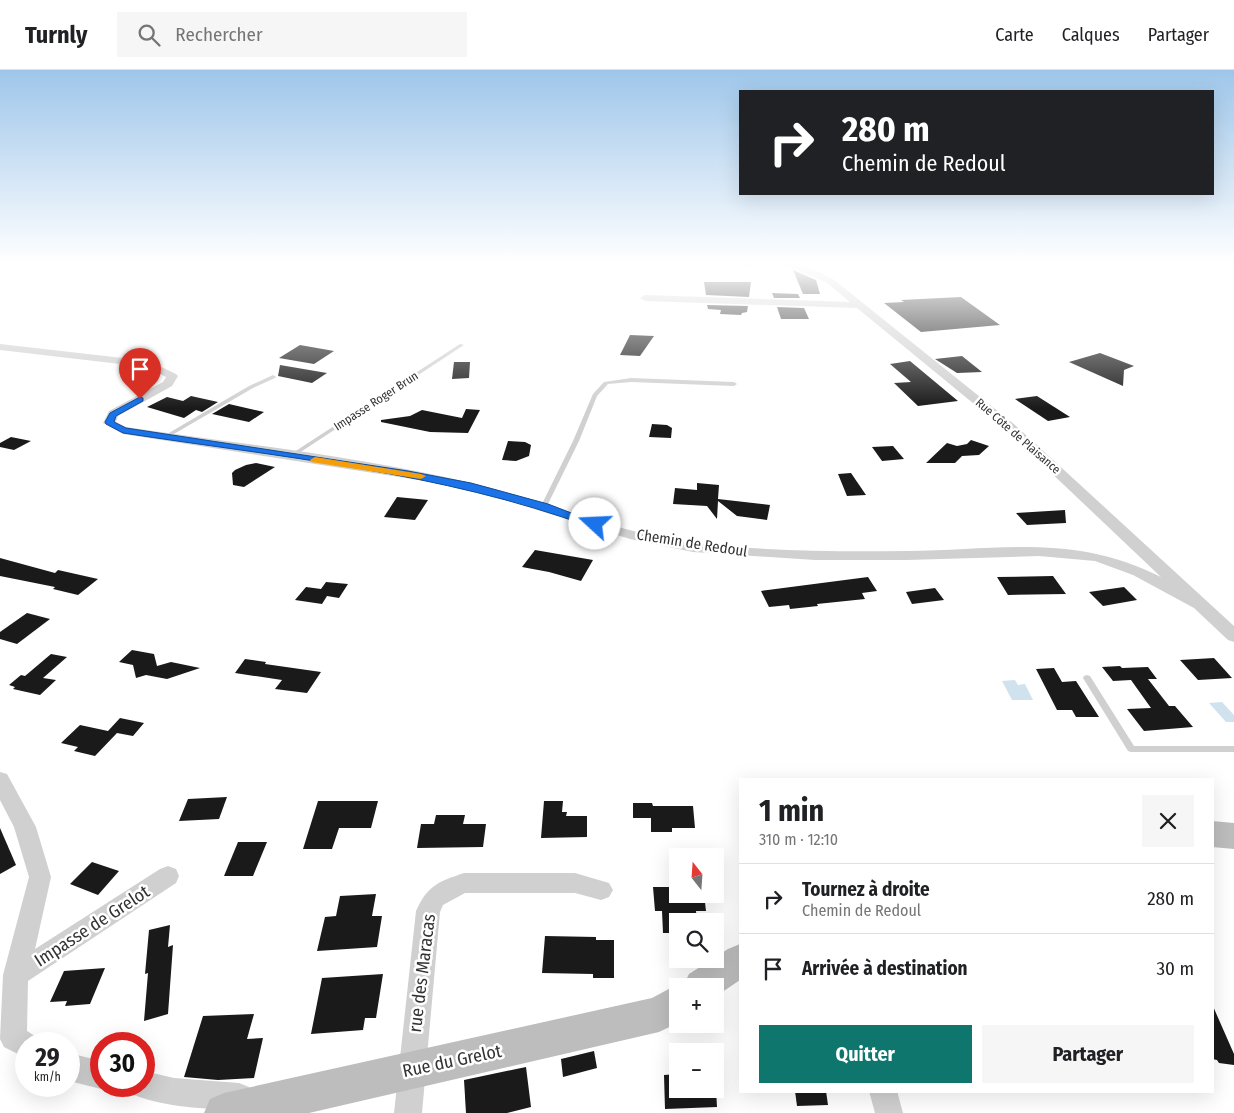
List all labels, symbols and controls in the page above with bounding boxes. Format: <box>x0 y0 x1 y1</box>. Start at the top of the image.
search box <box>117 12 467 57</box>
text: Turnly <box>25 21 87 49</box>
icon: search <box>135 21 163 49</box>
text: Rechercher <box>175 23 263 46</box>
text: Carte <box>995 24 1034 46</box>
text: Calques <box>1062 24 1120 46</box>
text: Partager <box>1148 24 1209 46</box>
text: 280 m <box>842 108 930 150</box>
icon: right <box>759 110 824 175</box>
text: Chemin de Redoul <box>842 150 1006 177</box>
pin <box>119 348 161 399</box>
icon: arrive <box>126 355 154 383</box>
street label: Impasse Roger Brun <box>331 369 421 433</box>
street label: Rue Côte de Plaisance <box>973 395 1063 477</box>
position arrow <box>568 497 620 549</box>
street label: Chemin de Redoul <box>635 525 749 561</box>
text: 1 min <box>759 793 824 829</box>
button: close <box>1142 795 1194 847</box>
text: 310 m · 12:10 <box>759 830 838 849</box>
north arrow <box>669 848 724 902</box>
map controls <box>669 848 724 1098</box>
text: Tournez à droite <box>802 878 930 901</box>
street label: Impasse de Grelot <box>30 881 154 971</box>
icon: right <box>759 885 787 913</box>
text: 280 m <box>1147 887 1194 910</box>
text: Chemin de Redoul <box>802 901 921 920</box>
street label: rue des Maracas <box>404 912 440 1034</box>
button: search <box>669 913 724 968</box>
icon: arrive <box>759 955 787 983</box>
text: Arrivée à destination <box>802 957 968 980</box>
text: 30 m <box>1156 957 1194 980</box>
button: + <box>669 978 724 1033</box>
button: Quitter <box>759 1025 972 1083</box>
button: Partager <box>982 1025 1194 1083</box>
speed limit sign: 30 <box>90 1032 155 1097</box>
street label: Rue du Grelot <box>400 1040 504 1082</box>
text: 29 <box>35 1043 60 1073</box>
button: − <box>669 1043 724 1098</box>
text: km/h <box>34 1070 61 1084</box>

